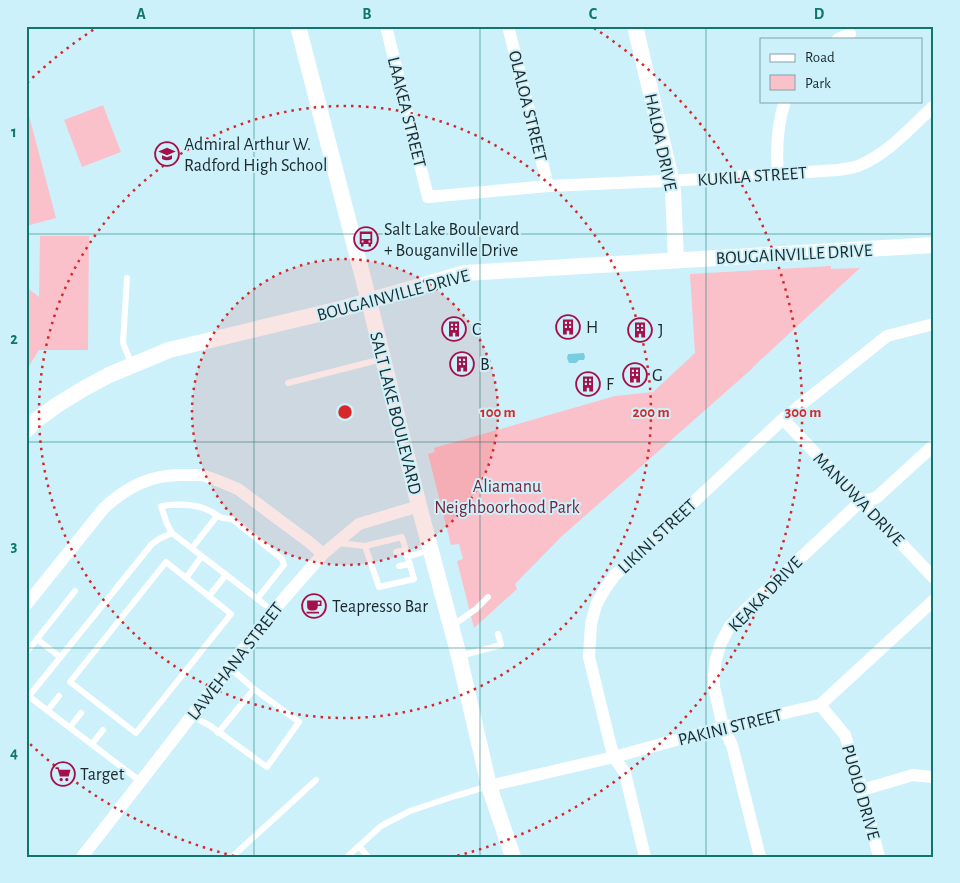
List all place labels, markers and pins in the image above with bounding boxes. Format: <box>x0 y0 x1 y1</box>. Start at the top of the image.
place label: Admiral Arthur W. Radford High School <box>184 136 327 175</box>
school or university icon: Admiral Arthur W. Radford High School <box>154 141 180 167</box>
place label: Salt Lake Boulevard + Bouganville Drive <box>384 221 519 260</box>
bus stop icon: Salt Lake Boulevard + Bouganville Drive <box>353 226 379 252</box>
building icon: H <box>555 314 581 340</box>
building icon: C <box>441 316 467 342</box>
building icon: J <box>627 317 653 343</box>
place label: H <box>586 319 598 337</box>
place label: C <box>472 321 481 339</box>
place label: J <box>658 322 664 340</box>
building icon: B <box>449 351 475 377</box>
place label: B <box>480 356 490 374</box>
building icon: G <box>622 362 648 388</box>
place label: G <box>652 367 663 385</box>
building icon: F <box>575 371 601 397</box>
place label: F <box>606 376 614 394</box>
centre of rings <box>336 403 354 421</box>
cafe icon: Teapresso Bar <box>301 593 327 619</box>
place label: Teapresso Bar <box>332 598 428 616</box>
supermarket icon: Target <box>50 761 76 787</box>
place label: Target <box>80 766 125 784</box>

